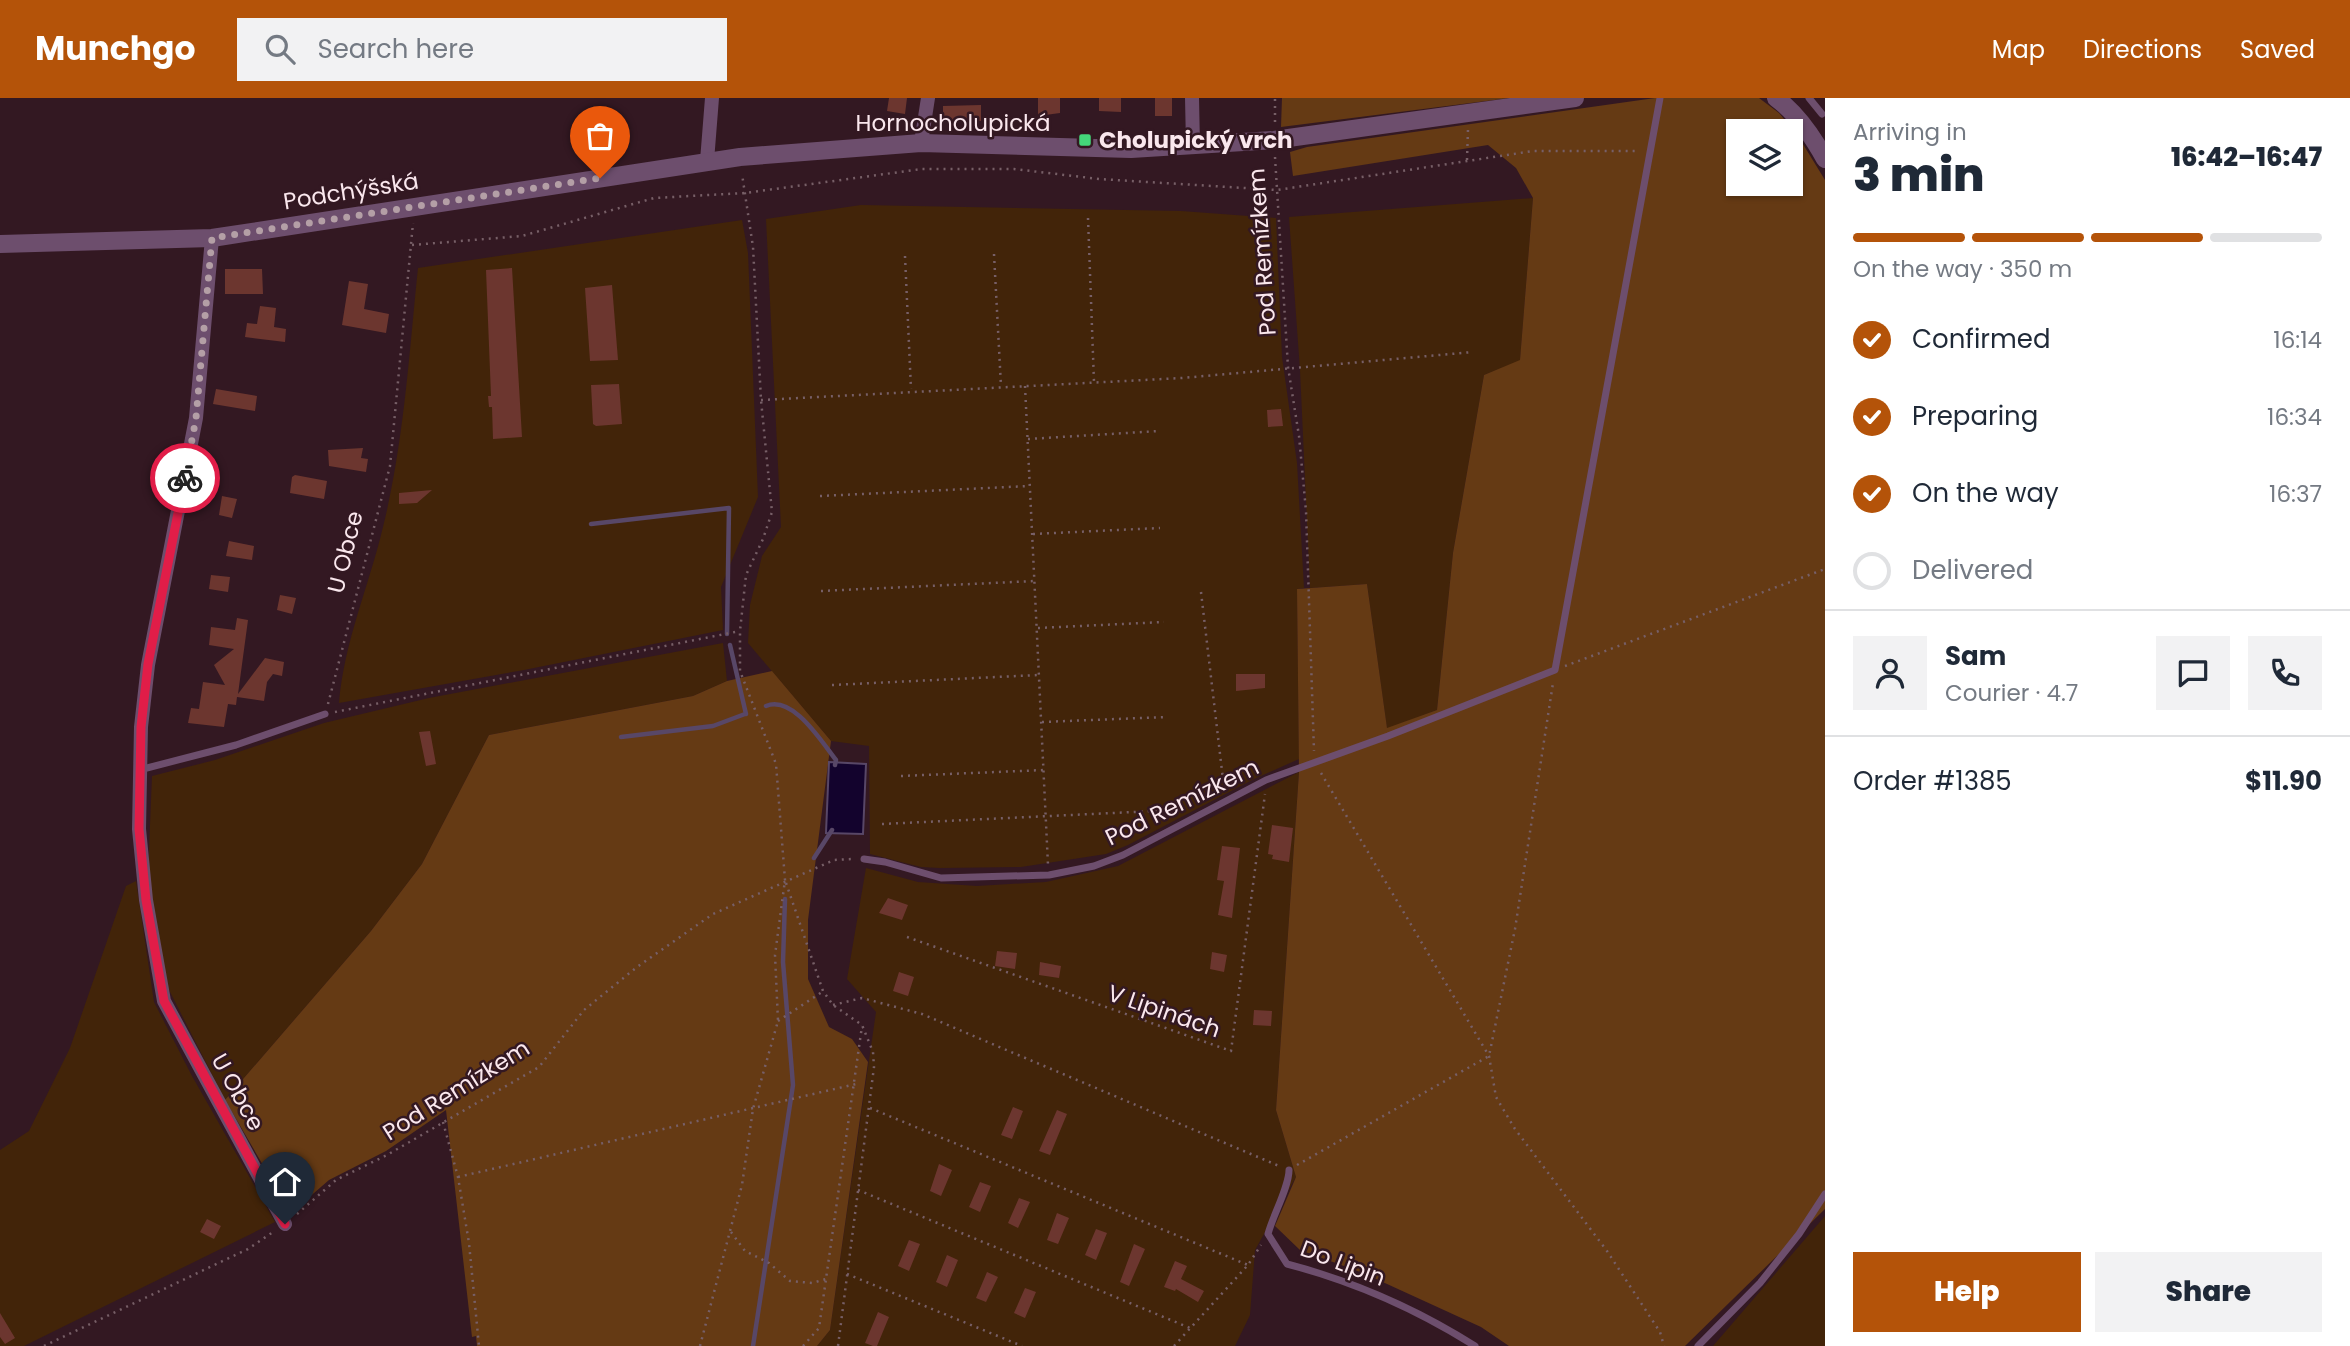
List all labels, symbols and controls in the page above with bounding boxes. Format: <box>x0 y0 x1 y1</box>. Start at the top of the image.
search box <box>237 18 727 81</box>
text: Munchgo <box>35 25 195 72</box>
icon: search <box>261 30 299 68</box>
text: Search here <box>317 31 474 67</box>
text: Map <box>1992 33 2045 66</box>
text: Directions <box>2083 33 2202 66</box>
text: Saved <box>2240 33 2315 66</box>
pin <box>570 106 630 178</box>
street label: Hornocholupická <box>856 107 1051 139</box>
text: Arriving in <box>1853 116 1967 148</box>
icon: bag <box>581 117 619 155</box>
map controls <box>1726 119 1803 196</box>
button: layers <box>1726 119 1803 196</box>
place label: Cholupický vrch <box>1099 124 1293 156</box>
marker: Cholupický vrch <box>1077 132 1093 148</box>
text: 16:42–16:47 <box>2171 139 2322 175</box>
text: 3 min <box>1853 143 1985 207</box>
street label: Podchýšská <box>281 165 421 217</box>
street label: Pod Remízkem <box>1240 167 1284 337</box>
text: On the way · 350 m <box>1853 253 2072 285</box>
icon: check <box>1853 321 1891 359</box>
text: Confirmed <box>1912 321 2050 357</box>
text: 16:14 <box>2273 324 2322 356</box>
icon: check <box>1853 398 1891 436</box>
text: Preparing <box>1912 398 2038 434</box>
text: 16:34 <box>2267 401 2322 433</box>
courier <box>150 443 220 513</box>
icon: bike <box>166 459 204 497</box>
icon: check <box>1853 475 1891 513</box>
text: On the way <box>1912 475 2059 511</box>
text: 16:37 <box>2269 478 2322 510</box>
street label: U Obce <box>319 508 371 596</box>
text: Delivered <box>1912 552 2033 588</box>
button: person <box>1853 636 1927 710</box>
button: chat <box>2156 636 2230 710</box>
button: phone <box>2248 636 2322 710</box>
text: Sam <box>1945 638 2006 674</box>
text: Courier · 4.7 <box>1945 677 2078 709</box>
street label: Pod Remízkem <box>1100 751 1264 853</box>
text: Order #1385 <box>1853 763 2012 799</box>
text: $11.90 <box>2245 763 2322 799</box>
street label: V Lipinách <box>1103 977 1225 1045</box>
street label: Pod Remízkem <box>376 1032 536 1148</box>
street label: U Obce <box>204 1048 272 1136</box>
pin <box>255 1152 315 1224</box>
icon: home <box>266 1163 304 1201</box>
street label: Do Lipin <box>1296 1232 1390 1294</box>
button: Help <box>1853 1252 2081 1332</box>
button: Share <box>2095 1252 2322 1332</box>

